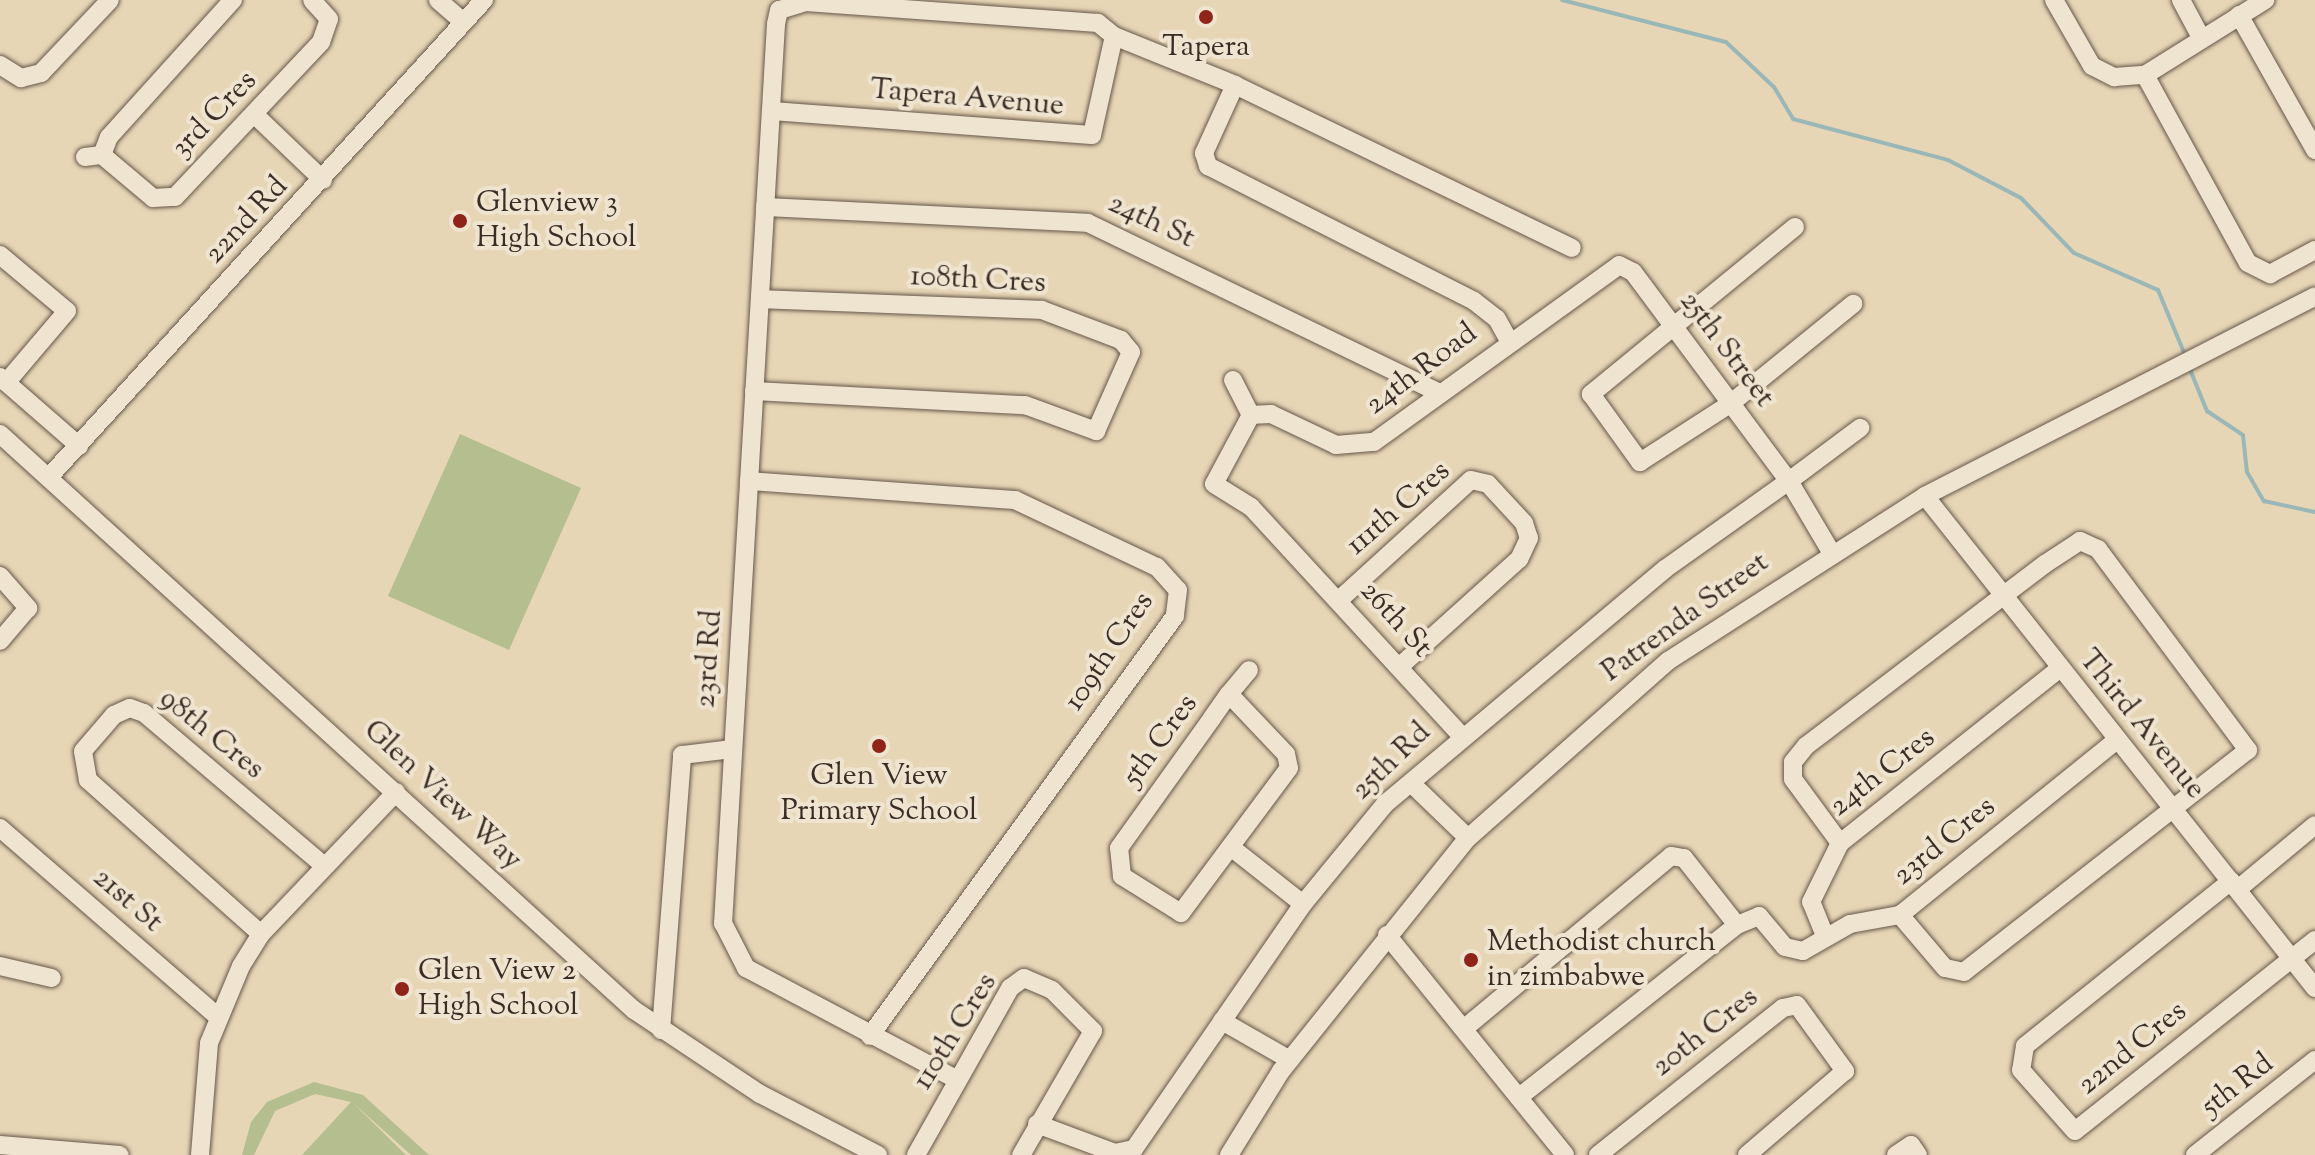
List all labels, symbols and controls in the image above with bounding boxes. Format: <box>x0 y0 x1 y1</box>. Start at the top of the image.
marker: Tapera <box>1197 8 1215 26</box>
place label: Tapera <box>1162 30 1250 66</box>
street label: 3rd Cres <box>165 64 265 166</box>
street label: Tapera Avenue <box>869 73 1065 125</box>
street label: 22nd Rd <box>198 170 296 272</box>
place label: Glenview 3 High School <box>476 186 636 256</box>
street label: 24th St <box>1102 186 1200 258</box>
marker: Glenview 3 High School <box>451 212 469 230</box>
street label: 108th Cres <box>909 259 1047 303</box>
street label: 25th Street <box>1671 285 1781 415</box>
street label: 24th Road <box>1359 316 1485 424</box>
street label: 111th Cres <box>1340 454 1458 564</box>
street label: Patrenda Street <box>1595 545 1777 691</box>
street label: 26th St <box>1351 574 1439 666</box>
street label: 109th Cres <box>1057 586 1163 718</box>
street label: 23rd Rd <box>689 609 731 709</box>
street label: Third Avenue <box>2070 643 2212 807</box>
street label: 98th Cres <box>151 682 271 788</box>
street label: 5th Cres <box>1115 688 1207 794</box>
street label: Glen View Way <box>355 713 529 879</box>
street label: 25th Rd <box>1345 716 1439 808</box>
street label: 24th Cres <box>1823 721 1943 825</box>
marker: Glen View Primary School <box>870 737 888 755</box>
place label: Glen View Primary School <box>781 759 977 830</box>
street label: 23rd Cres <box>1887 790 2003 894</box>
street label: 21st St <box>85 861 169 941</box>
place label: Methodist church in zimbabwe <box>1487 925 1716 996</box>
marker: Methodist church in zimbabwe <box>1462 951 1480 969</box>
place label: Glen View 2 High School <box>418 954 578 1024</box>
street label: 110th Cres <box>906 967 1006 1097</box>
marker: Glen View 2 High School <box>393 980 411 998</box>
street label: 20th Cres <box>1646 980 1766 1086</box>
street label: 22nd Cres <box>2071 994 2195 1104</box>
street label: 5th Rd <box>2195 1047 2281 1125</box>

